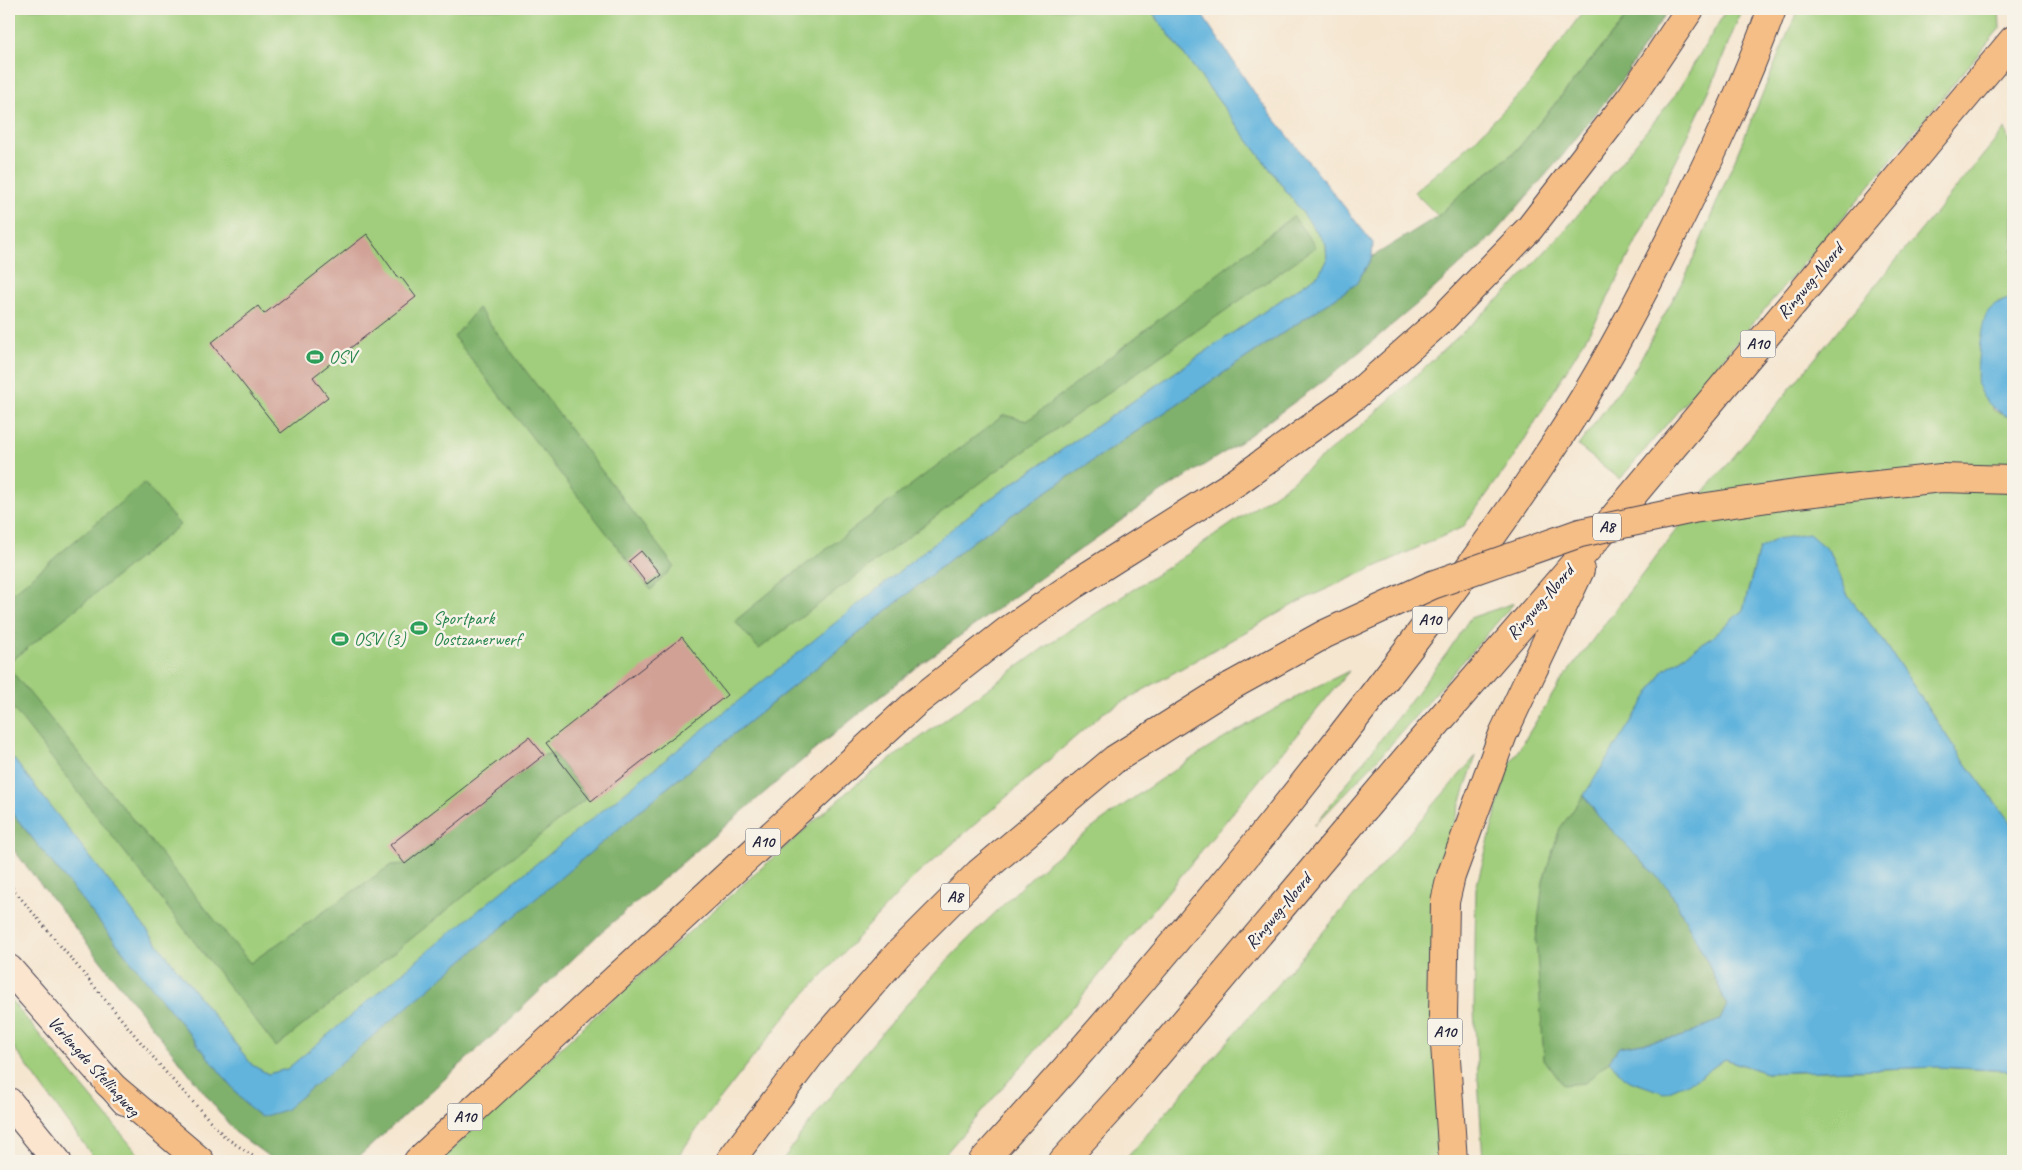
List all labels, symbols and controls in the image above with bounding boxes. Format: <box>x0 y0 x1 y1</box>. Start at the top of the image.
street label: Ringweg-Noord <box>1772 236 1850 323</box>
road number: A10 <box>1740 330 1776 358</box>
place label: OSV <box>329 346 360 368</box>
sports icon: OSV <box>305 347 325 367</box>
road number: A8 <box>1593 514 1621 540</box>
street label: Ringweg-Noord <box>1502 558 1580 644</box>
road number: A10 <box>1412 606 1448 634</box>
place label: Sportpark Oostzanerwerf <box>433 607 525 650</box>
sports icon: Sportpark Oostzanerwerf <box>409 618 429 638</box>
place label: OSV (3) <box>354 628 406 650</box>
sports icon: OSV (3) <box>330 629 350 649</box>
road number: A10 <box>746 829 780 856</box>
street label: Ringweg-Noord <box>1240 866 1318 953</box>
road number: A8 <box>941 884 969 910</box>
street label: Verlengde Stellingweg <box>43 1011 146 1122</box>
road number: A10 <box>1428 1019 1462 1046</box>
road number: A10 <box>448 1104 482 1130</box>

